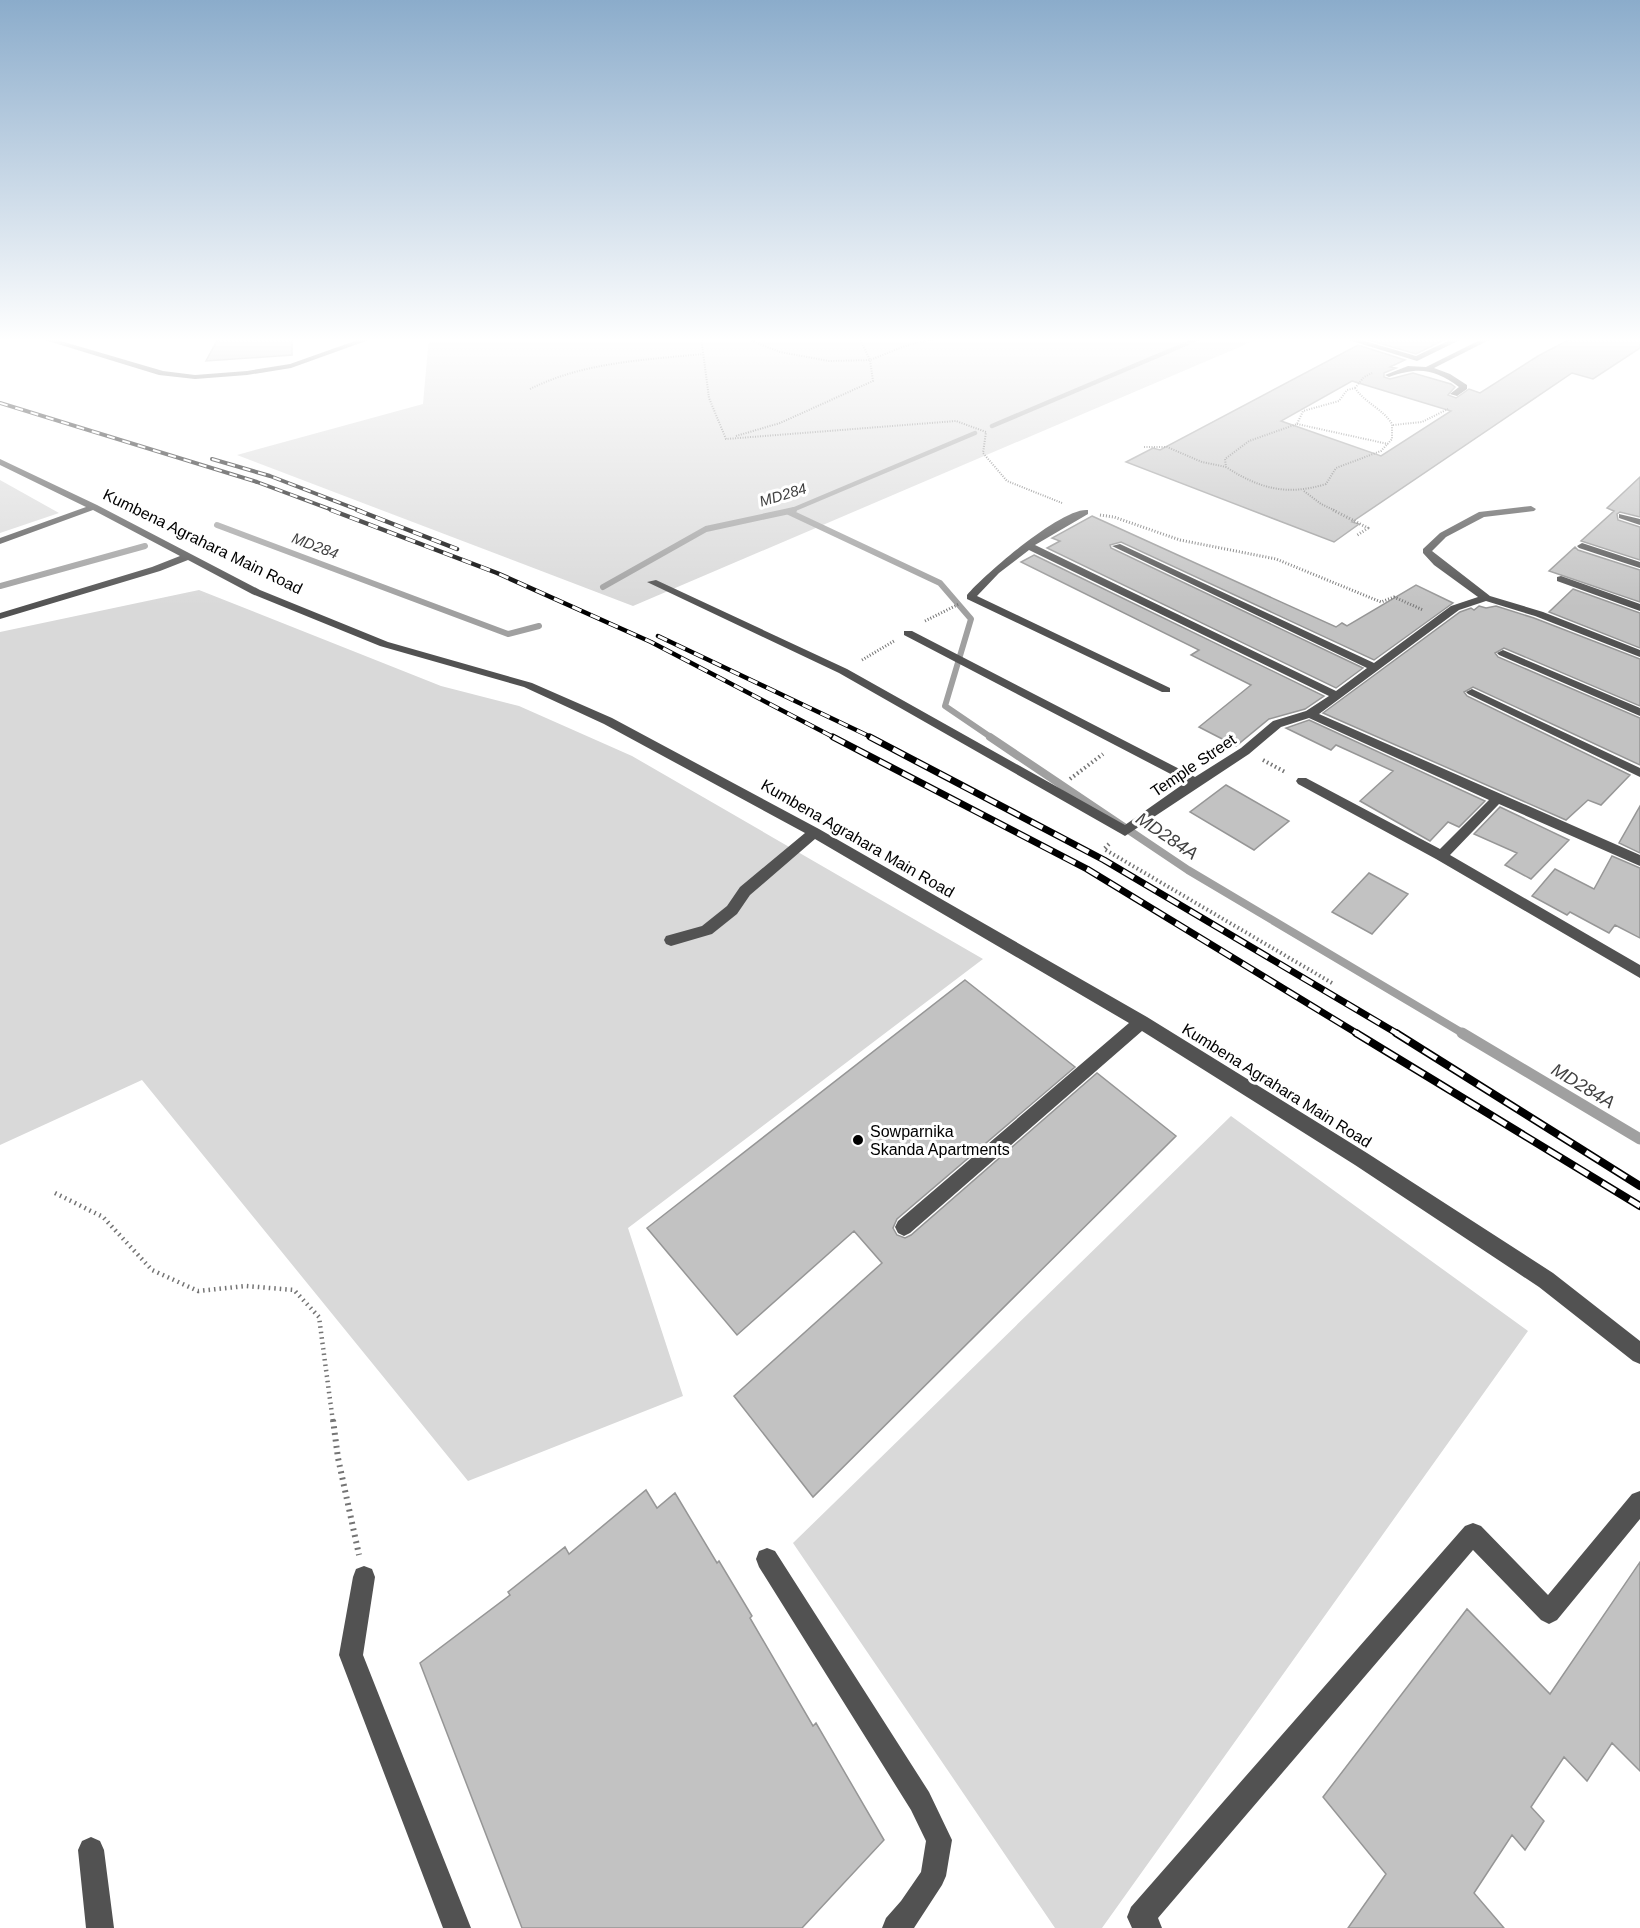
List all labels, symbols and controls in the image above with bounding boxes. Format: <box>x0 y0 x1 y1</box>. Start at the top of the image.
water label: MD284 <box>757 479 808 510</box>
street label: Kumbena Agrahara Main Road <box>100 486 305 597</box>
water label: MD284 <box>290 529 341 562</box>
street label: Temple Street <box>1148 730 1239 800</box>
street label: Kumbena Agrahara Main Road <box>758 776 957 901</box>
water label: MD284A <box>1132 808 1202 864</box>
street label: Kumbena Agrahara Main Road <box>1179 1020 1374 1151</box>
water label: MD284A <box>1548 1059 1618 1113</box>
place label: Sowparnika Skanda Apartments <box>870 1123 1010 1158</box>
marker: Sowparnika Skanda Apartments <box>851 1133 865 1147</box>

